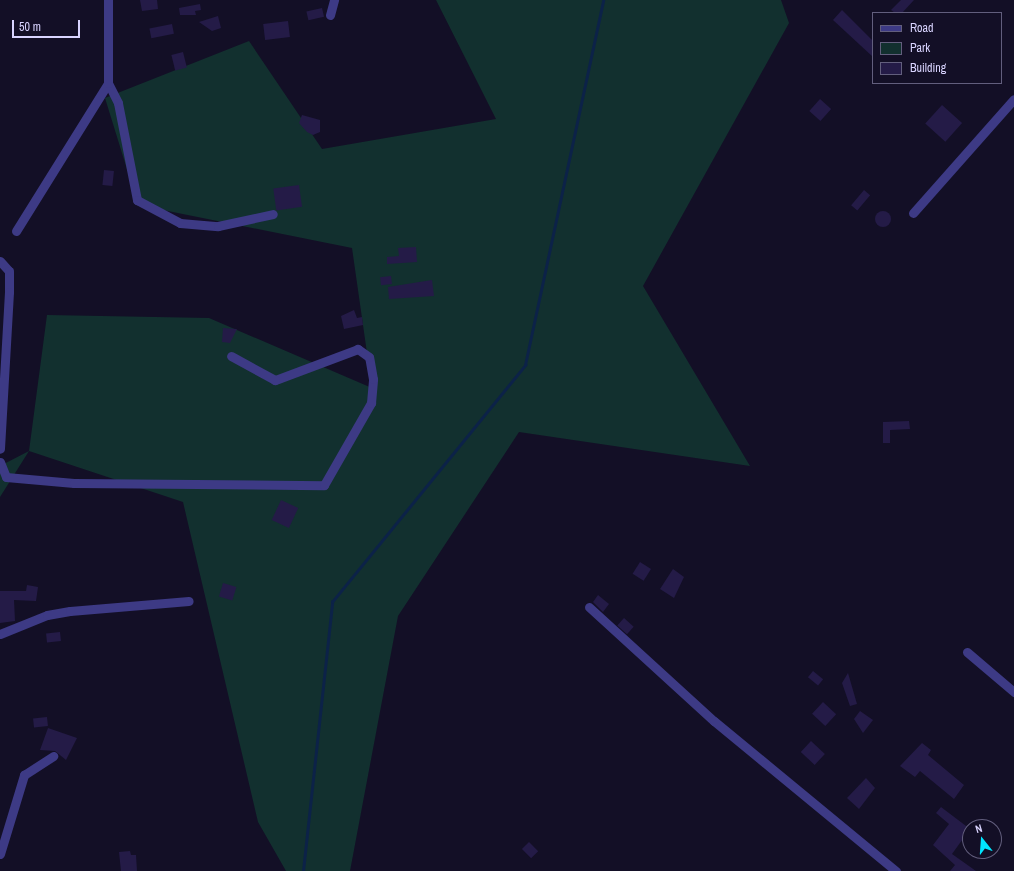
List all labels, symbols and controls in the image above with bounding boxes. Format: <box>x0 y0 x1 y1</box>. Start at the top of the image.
scale bar <box>14 12 82 38</box>
legend <box>872 12 1002 84</box>
text: 50 m <box>19 19 41 35</box>
text: Road <box>910 20 934 36</box>
text: Park <box>910 40 930 56</box>
text: Building <box>910 60 946 76</box>
north arrow <box>962 819 1002 859</box>
text: N <box>974 821 984 836</box>

